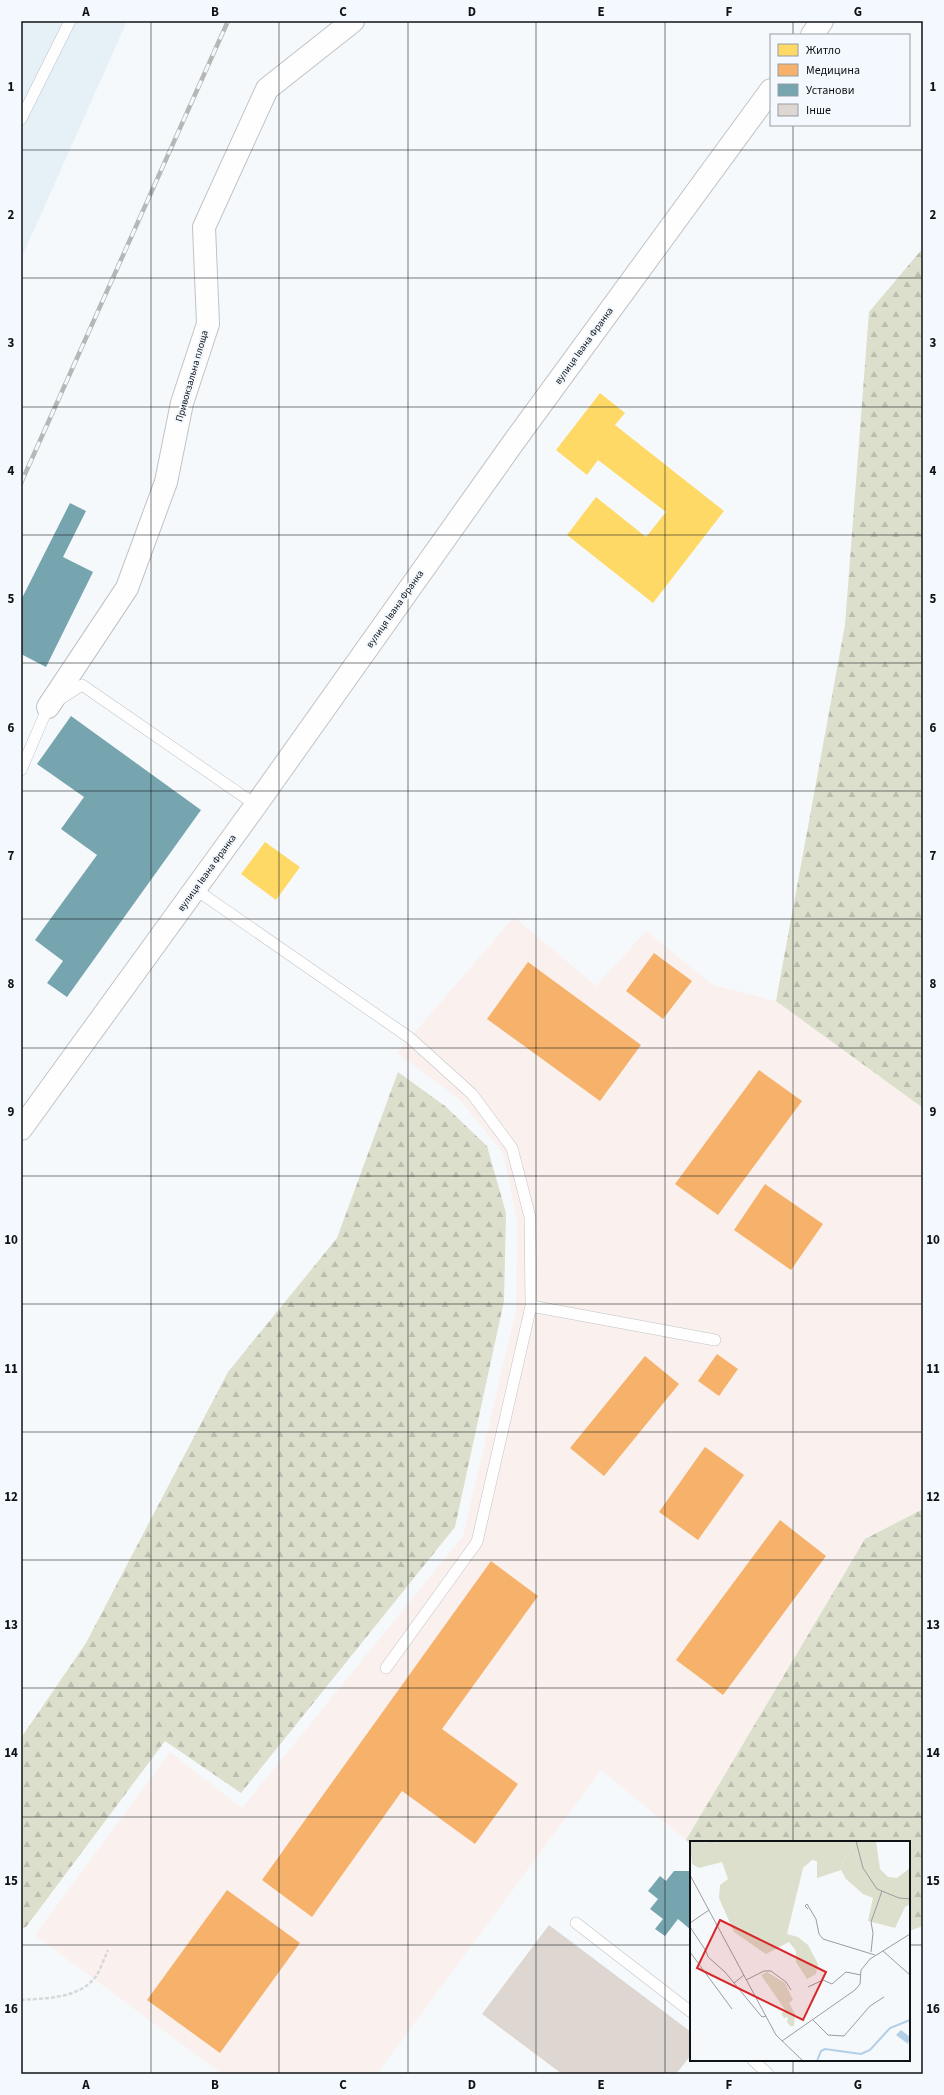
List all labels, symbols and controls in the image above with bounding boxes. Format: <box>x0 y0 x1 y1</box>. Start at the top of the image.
text: A <box>81 3 90 21</box>
text: B <box>211 3 219 21</box>
text: C <box>339 3 347 21</box>
text: D <box>468 3 476 21</box>
text: E <box>597 3 605 21</box>
text: F <box>726 3 733 21</box>
text: G <box>854 3 862 21</box>
legend <box>770 34 910 126</box>
text: Житло <box>806 42 841 59</box>
text: Медицина <box>806 62 860 79</box>
text: 1 <box>8 78 15 96</box>
text: 1 <box>930 78 937 96</box>
text: Установи <box>806 82 854 99</box>
text: Інше <box>806 102 831 119</box>
text: 2 <box>8 206 15 224</box>
text: 2 <box>930 206 937 224</box>
street label: вулиця Івана Франка <box>551 305 617 387</box>
street label: Привокзальна площа <box>172 329 212 423</box>
text: 3 <box>8 334 15 352</box>
text: 3 <box>930 334 937 352</box>
text: 4 <box>8 462 15 480</box>
text: 4 <box>930 462 937 480</box>
street label: вулиця Івана Франка <box>363 567 427 651</box>
text: 5 <box>8 590 15 608</box>
text: 5 <box>930 590 937 608</box>
text: 6 <box>8 719 15 737</box>
text: 6 <box>930 719 937 737</box>
street label: вулиця Івана Франка <box>174 832 240 914</box>
text: 7 <box>8 847 15 865</box>
text: 7 <box>930 847 937 865</box>
text: 8 <box>8 975 15 993</box>
text: 8 <box>930 975 937 993</box>
text: 9 <box>8 1103 15 1121</box>
text: 9 <box>930 1103 937 1121</box>
text: 10 <box>4 1231 18 1249</box>
text: 10 <box>926 1231 940 1249</box>
text: 11 <box>4 1360 18 1378</box>
text: 11 <box>926 1360 940 1378</box>
text: 12 <box>4 1488 18 1506</box>
text: 12 <box>926 1488 940 1506</box>
text: 13 <box>4 1616 18 1634</box>
text: 13 <box>926 1616 940 1634</box>
text: 14 <box>4 1744 18 1762</box>
text: 14 <box>926 1744 940 1762</box>
inset map <box>690 1841 910 2061</box>
text: 15 <box>4 1872 18 1890</box>
text: 15 <box>926 1872 940 1890</box>
text: 16 <box>4 2000 18 2018</box>
text: 16 <box>926 2000 940 2018</box>
text: A <box>81 2076 90 2094</box>
text: B <box>211 2076 219 2094</box>
text: C <box>339 2076 347 2094</box>
text: D <box>468 2076 476 2094</box>
text: E <box>597 2076 605 2094</box>
text: F <box>726 2076 733 2094</box>
text: G <box>854 2076 862 2094</box>

